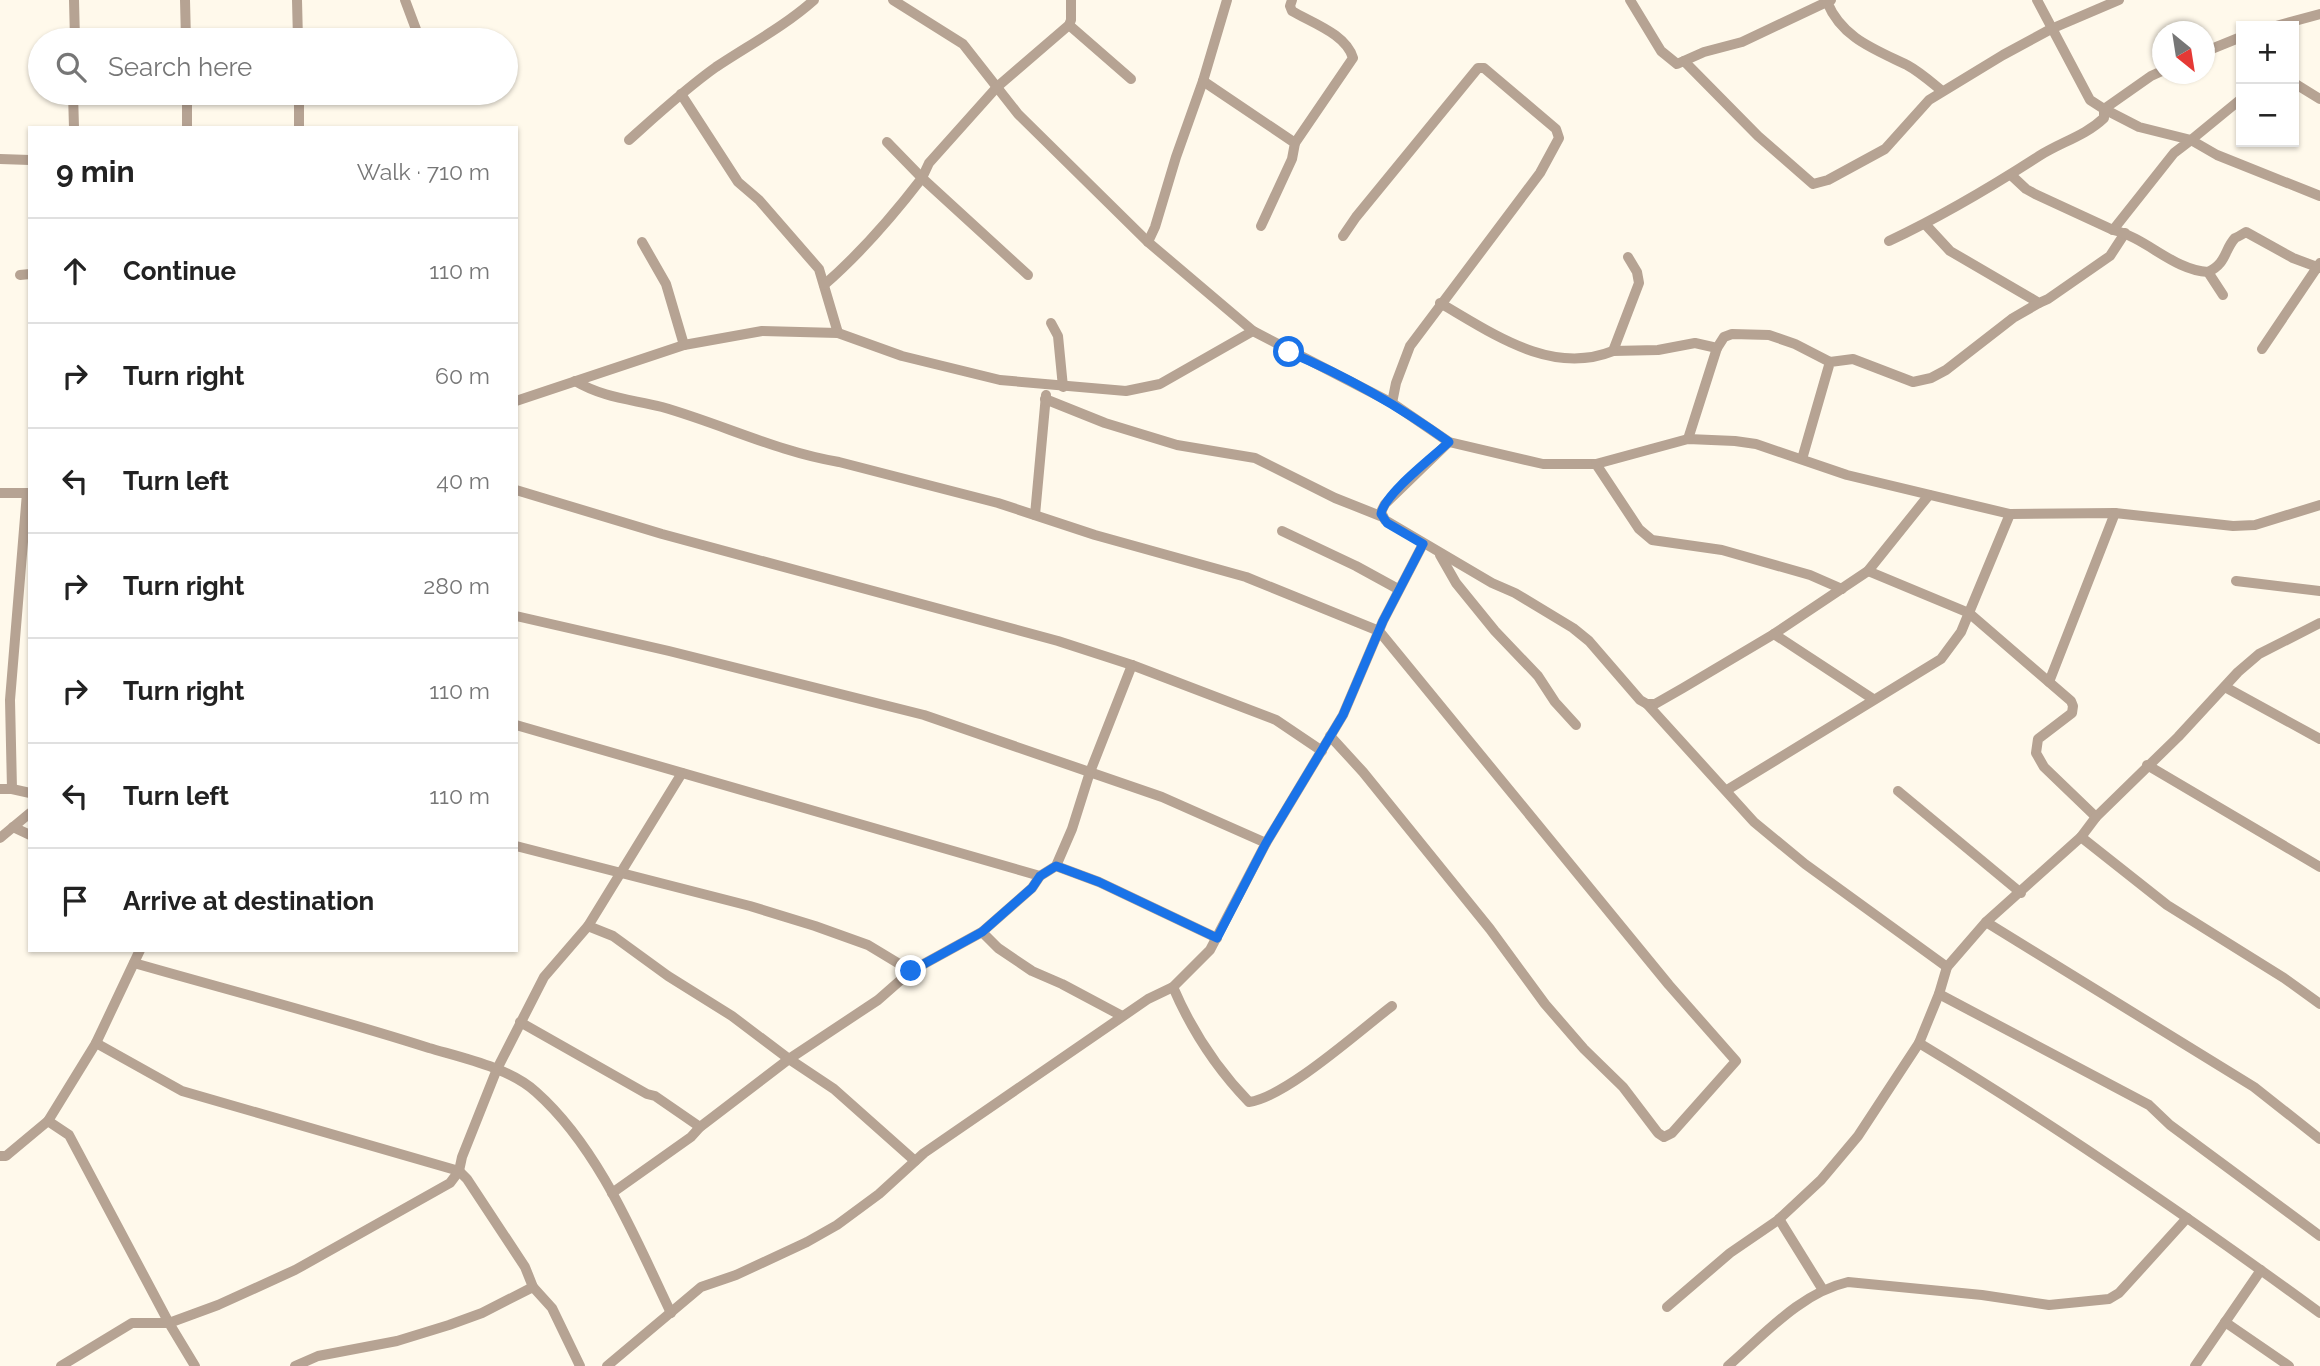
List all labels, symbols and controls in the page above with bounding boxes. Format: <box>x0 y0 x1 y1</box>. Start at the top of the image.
north arrow <box>2152 21 2215 84</box>
map controls <box>2236 21 2299 147</box>
button: + <box>2236 21 2299 84</box>
search box <box>28 28 518 105</box>
icon: search <box>52 48 90 86</box>
text: Search here <box>108 52 252 82</box>
button: − <box>2236 84 2299 147</box>
text: 9 min <box>56 154 135 189</box>
text: Walk · 710 m <box>357 158 490 185</box>
icon: ahead <box>56 252 94 290</box>
text: Continue <box>123 256 236 286</box>
text: 110 m <box>429 257 490 284</box>
route start <box>1273 336 1304 367</box>
icon: right <box>56 357 94 395</box>
text: Turn right <box>123 361 244 391</box>
text: 60 m <box>435 362 490 389</box>
icon: left <box>56 462 94 500</box>
text: Turn left <box>123 466 229 496</box>
text: 40 m <box>436 467 490 494</box>
icon: right <box>56 567 94 605</box>
text: Turn right <box>123 571 244 601</box>
text: 280 m <box>423 572 490 599</box>
icon: right <box>56 672 94 710</box>
text: Turn right <box>123 676 244 706</box>
text: 110 m <box>429 677 490 704</box>
icon: left <box>56 777 94 815</box>
text: Turn left <box>123 781 229 811</box>
text: 110 m <box>429 782 490 809</box>
icon: arrive <box>56 882 94 920</box>
text: Arrive at destination <box>123 886 374 916</box>
route end <box>895 955 926 986</box>

